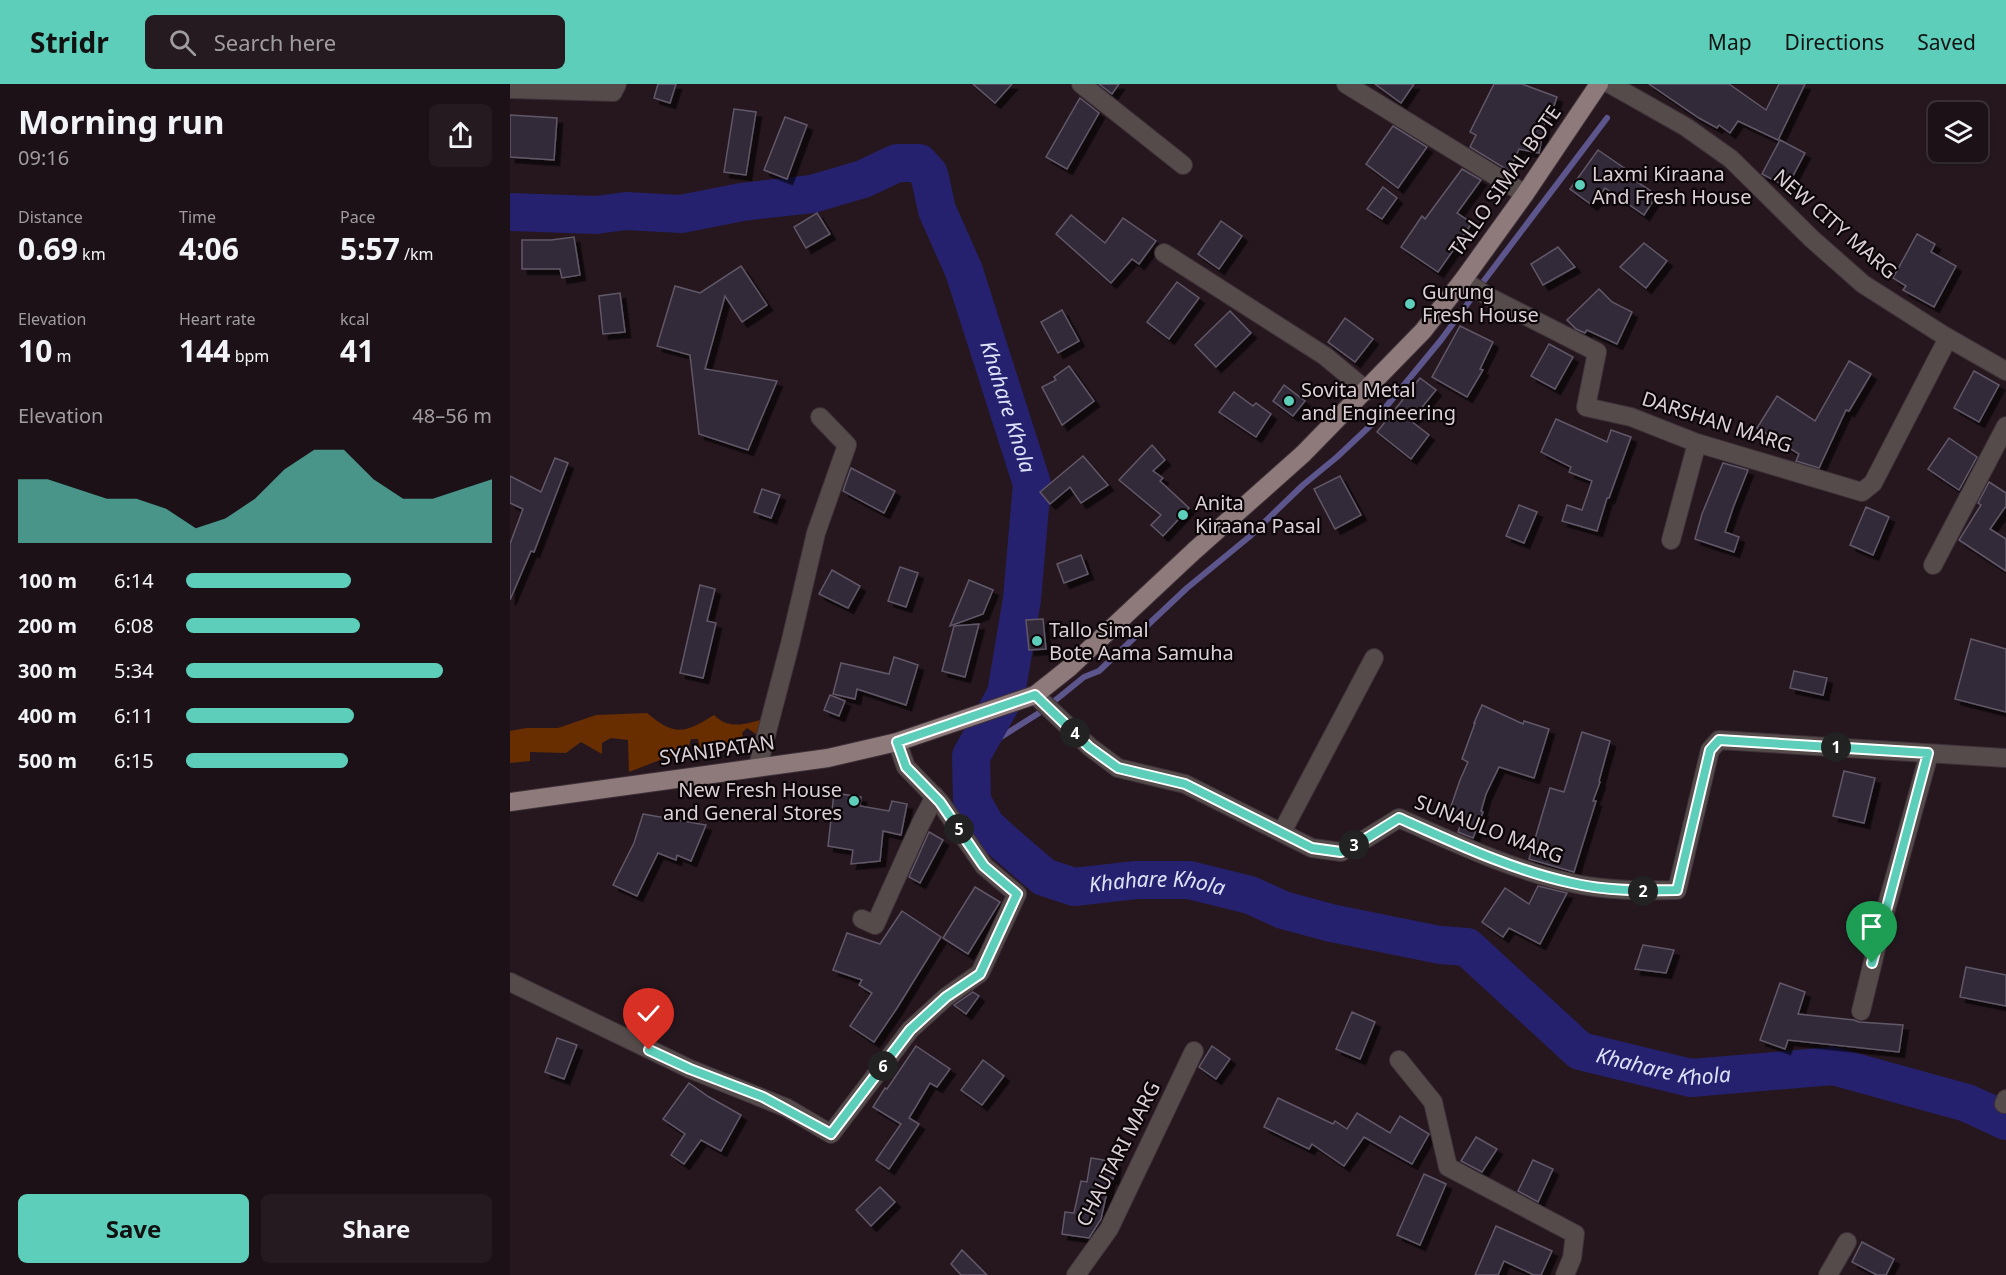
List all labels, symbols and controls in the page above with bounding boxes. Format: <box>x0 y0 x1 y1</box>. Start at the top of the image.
search box <box>145 15 565 69</box>
text: Stridr <box>30 23 109 61</box>
icon: search <box>166 26 199 59</box>
text: Search here <box>214 27 336 57</box>
text: Map <box>1708 28 1752 56</box>
text: Directions <box>1785 28 1884 56</box>
text: Saved <box>1917 28 1976 56</box>
text: Morning run <box>18 99 224 144</box>
street label: TALLO SIMAL BOTE <box>1442 100 1567 262</box>
map controls <box>1928 102 1988 162</box>
button: layers <box>1928 102 1988 162</box>
button: share <box>429 104 492 167</box>
text: 09:16 <box>18 144 69 171</box>
place label: Laxmi Kiraana And Fresh House <box>1592 160 1751 210</box>
street label: NEW CITY MARG <box>1768 163 1903 285</box>
marker: Laxmi Kiraana And Fresh House <box>1573 178 1587 192</box>
text: Distance <box>18 206 83 228</box>
text: Time <box>179 206 216 228</box>
text: Pace <box>340 206 375 228</box>
text: 0.69 <box>18 228 78 269</box>
text: 4:06 <box>179 228 239 269</box>
text: 5:57 <box>340 228 400 269</box>
text: km <box>78 243 106 265</box>
text: /km <box>400 243 434 265</box>
place label: Gurung Fresh House <box>1422 278 1539 328</box>
marker: Gurung Fresh House <box>1403 297 1417 311</box>
text: Elevation <box>18 308 86 330</box>
text: Heart rate <box>179 308 255 330</box>
text: kcal <box>340 308 369 330</box>
text: 10 <box>18 330 52 371</box>
text: 144 <box>179 330 230 371</box>
text: 41 <box>340 330 374 371</box>
water label: Khahare Khola <box>974 337 1043 476</box>
text: m <box>52 345 71 367</box>
text: bpm <box>230 345 269 367</box>
place label: Sovita Metal and Engineering <box>1301 376 1456 426</box>
street label: DARSHAN MARG <box>1639 385 1796 459</box>
marker: Sovita Metal and Engineering <box>1282 394 1296 408</box>
text: Elevation <box>18 402 103 429</box>
text: 48–56 m <box>412 402 492 429</box>
place label: Anita Kiraana Pasal <box>1195 489 1321 539</box>
marker: Anita Kiraana Pasal <box>1176 508 1190 522</box>
text: 100 m <box>18 567 77 594</box>
text: 6:14 <box>114 567 154 594</box>
text: 200 m <box>18 612 77 639</box>
text: 6:08 <box>114 612 154 639</box>
place label: Tallo Simal Bote Aama Samuha <box>1049 616 1234 666</box>
marker: Tallo Simal Bote Aama Samuha <box>1030 634 1044 648</box>
text: 300 m <box>18 657 77 684</box>
text: 5:34 <box>114 657 154 684</box>
text: 400 m <box>18 702 77 729</box>
text: 6:11 <box>114 702 154 729</box>
pin: 4 <box>1060 718 1090 748</box>
text: 4 <box>1070 722 1080 744</box>
street label: SYANIPATAN <box>658 728 776 771</box>
pin: 1 <box>1821 732 1851 762</box>
text: 1 <box>1831 736 1841 758</box>
text: 500 m <box>18 747 77 774</box>
text: 6:15 <box>114 747 154 774</box>
place label: New Fresh House and General Stores <box>663 776 842 826</box>
street label: SUNAULO MARG <box>1411 788 1567 869</box>
marker: New Fresh House and General Stores <box>847 794 861 808</box>
pin: 5 <box>944 814 974 844</box>
text: 5 <box>954 818 964 840</box>
pin: 3 <box>1339 830 1369 860</box>
text: 3 <box>1349 834 1359 856</box>
water label: Khahare Khola <box>1087 864 1228 901</box>
pin: 2 <box>1628 876 1658 906</box>
text: 2 <box>1638 880 1648 902</box>
pin <box>1846 901 1897 963</box>
icon: arrive <box>1855 910 1888 943</box>
pin <box>623 988 674 1050</box>
icon: check <box>632 997 665 1030</box>
water label: Khahare Khola <box>1594 1040 1732 1091</box>
pin: 6 <box>868 1051 898 1081</box>
text: 6 <box>878 1055 888 1077</box>
street label: CHAUTARI MARG <box>1069 1076 1166 1231</box>
button: Save <box>18 1194 249 1263</box>
button: Share <box>261 1194 492 1263</box>

